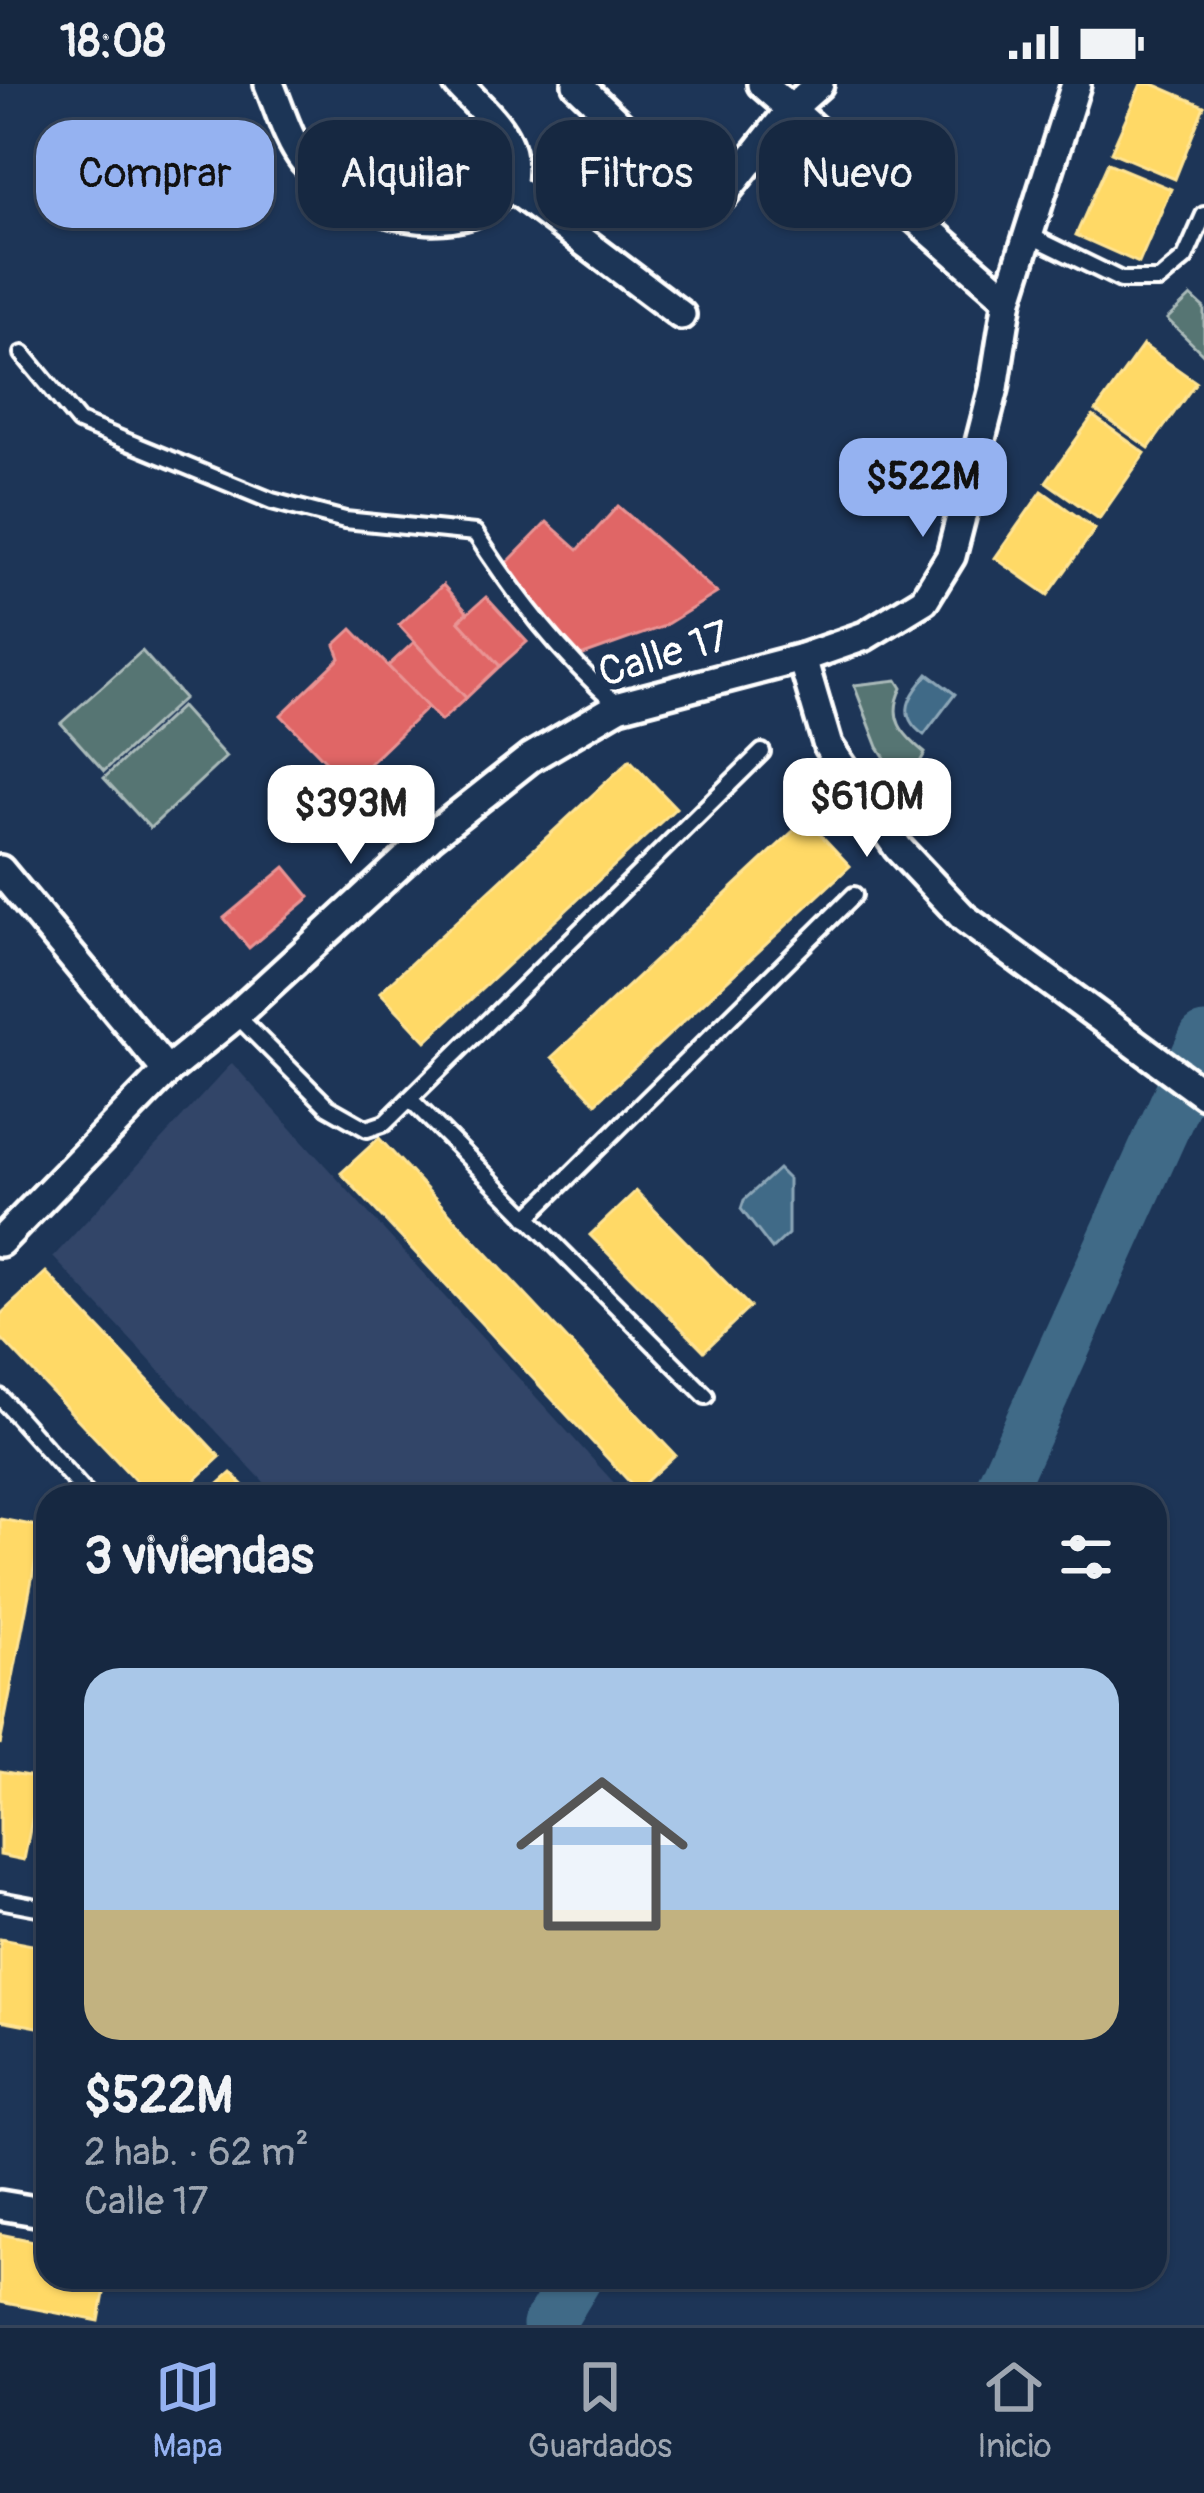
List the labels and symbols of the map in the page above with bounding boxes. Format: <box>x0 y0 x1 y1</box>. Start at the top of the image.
pin: $522M <box>839 438 1007 540</box>
street label: Calle 17 <box>592 611 736 699</box>
pin: $610M <box>783 758 951 860</box>
pin: $393M <box>267 765 435 867</box>

